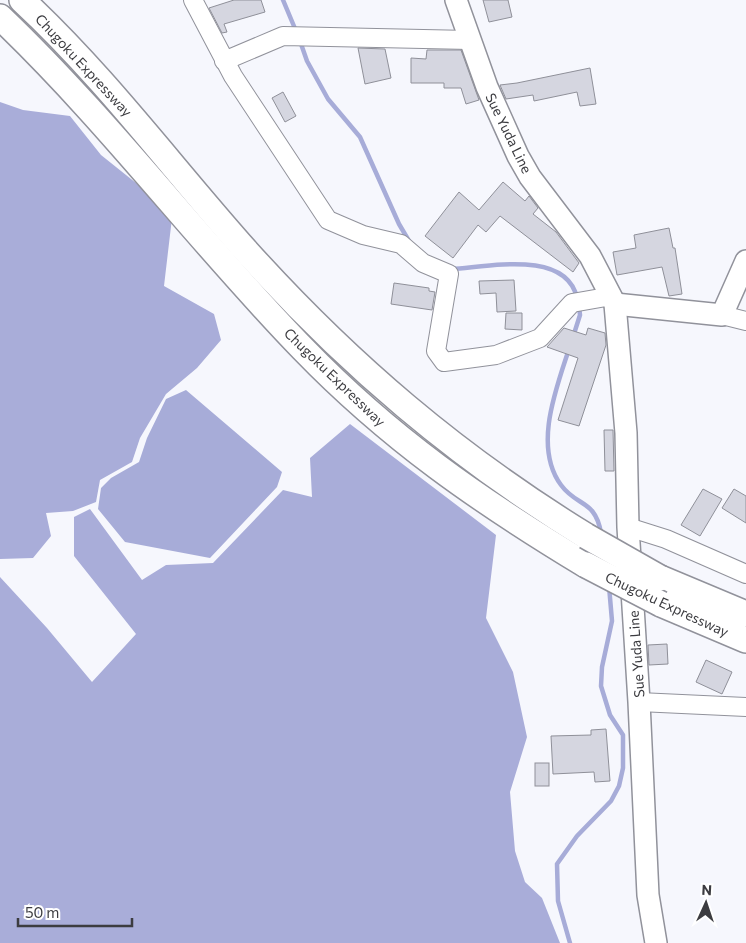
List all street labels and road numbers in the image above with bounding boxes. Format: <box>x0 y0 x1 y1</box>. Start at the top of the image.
street label: Chugoku Expressway <box>32 10 136 120</box>
street label: Sue Yuda Line <box>482 90 536 176</box>
street label: Chugoku Expressway <box>281 324 389 430</box>
street label: Chugoku Expressway <box>603 568 731 640</box>
street label: Sue Yuda Line <box>624 610 648 698</box>

